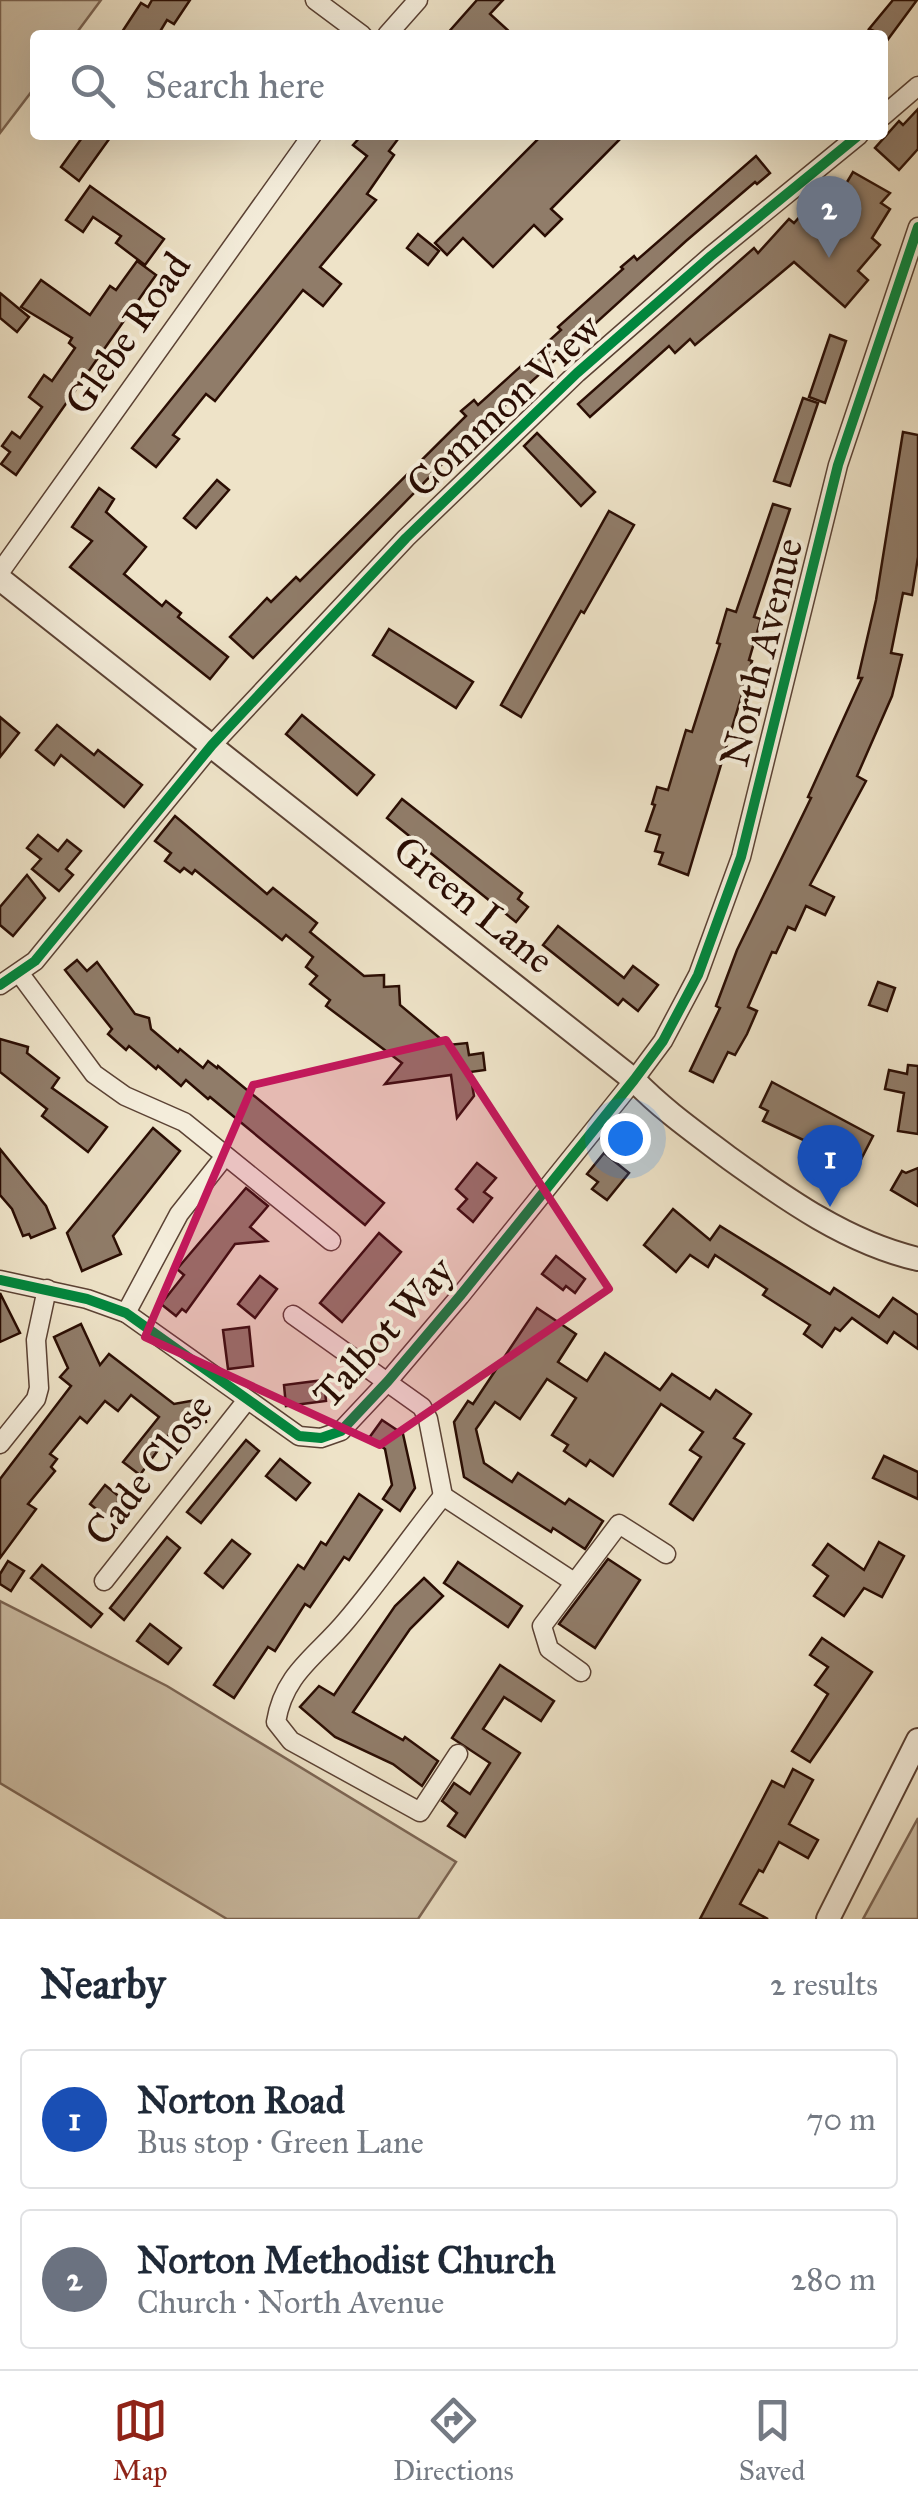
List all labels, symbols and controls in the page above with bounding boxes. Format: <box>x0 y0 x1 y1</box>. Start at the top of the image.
search box <box>30 30 888 140</box>
icon: search <box>65 58 120 113</box>
text: Search here <box>145 62 325 108</box>
pin: 2 <box>796 176 862 258</box>
street label: Glebe Road <box>54 243 201 424</box>
street label: Common View <box>396 303 611 507</box>
street label: North Avenue <box>709 533 814 771</box>
street label: Green Lane <box>384 825 564 984</box>
your location <box>600 1113 651 1164</box>
pin: 1 <box>798 1124 862 1207</box>
street label: Talbot Way <box>303 1246 465 1418</box>
street label: Cade Close <box>74 1384 223 1555</box>
text: Nearby <box>40 1958 165 2010</box>
text: 2 results <box>770 1965 878 2004</box>
text: Norton Road <box>137 2077 345 2123</box>
text: 1 <box>68 2100 81 2139</box>
text: 70 m <box>807 2100 876 2139</box>
text: Bus stop · Green Lane <box>137 2123 424 2162</box>
text: Norton Methodist Church <box>137 2237 556 2283</box>
text: 2 <box>67 2260 82 2299</box>
text: 280 m <box>791 2260 876 2299</box>
text: Church · North Avenue <box>137 2283 444 2322</box>
tab: Map <box>113 2393 168 2488</box>
tab: Directions <box>393 2393 514 2488</box>
tab: Saved <box>739 2393 805 2488</box>

